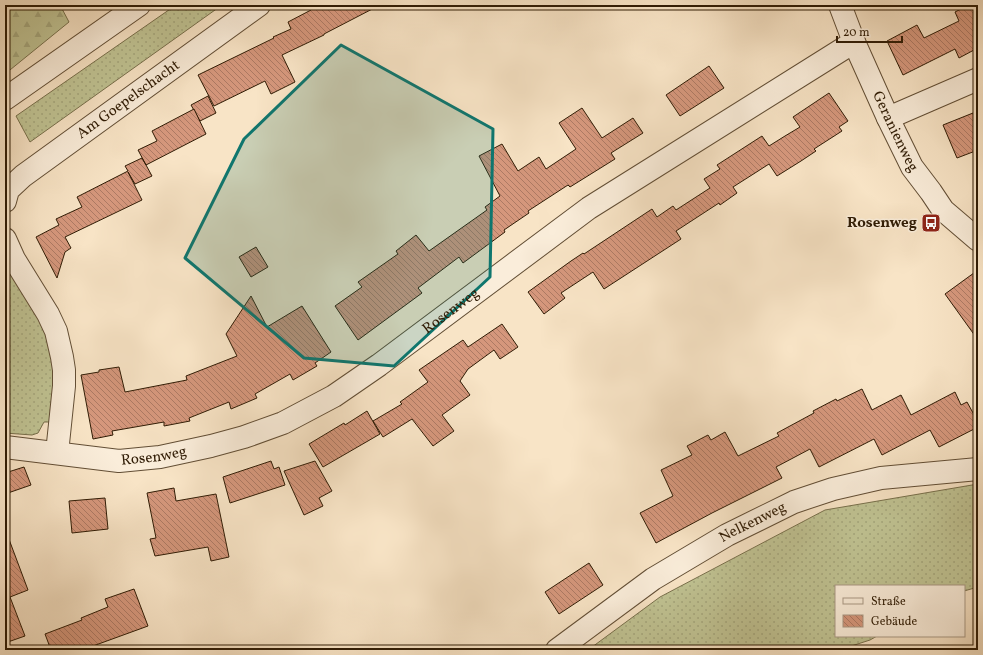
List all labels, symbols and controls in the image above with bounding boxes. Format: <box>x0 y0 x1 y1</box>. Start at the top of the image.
scale bar <box>837 18 902 44</box>
text: 20 m <box>843 25 870 41</box>
street label: Am Goepelschacht <box>72 55 184 144</box>
street label: Geranienweg <box>867 88 923 177</box>
bus stop icon: Rosenweg <box>920 212 942 234</box>
place label: Rosenweg <box>847 213 917 234</box>
street label: Rosenweg <box>418 283 484 339</box>
street label: Rosenweg <box>120 441 189 471</box>
street label: Nelkenweg <box>715 497 790 548</box>
legend <box>835 585 965 637</box>
text: Straße <box>871 594 906 610</box>
text: Gebäude <box>871 614 918 630</box>

